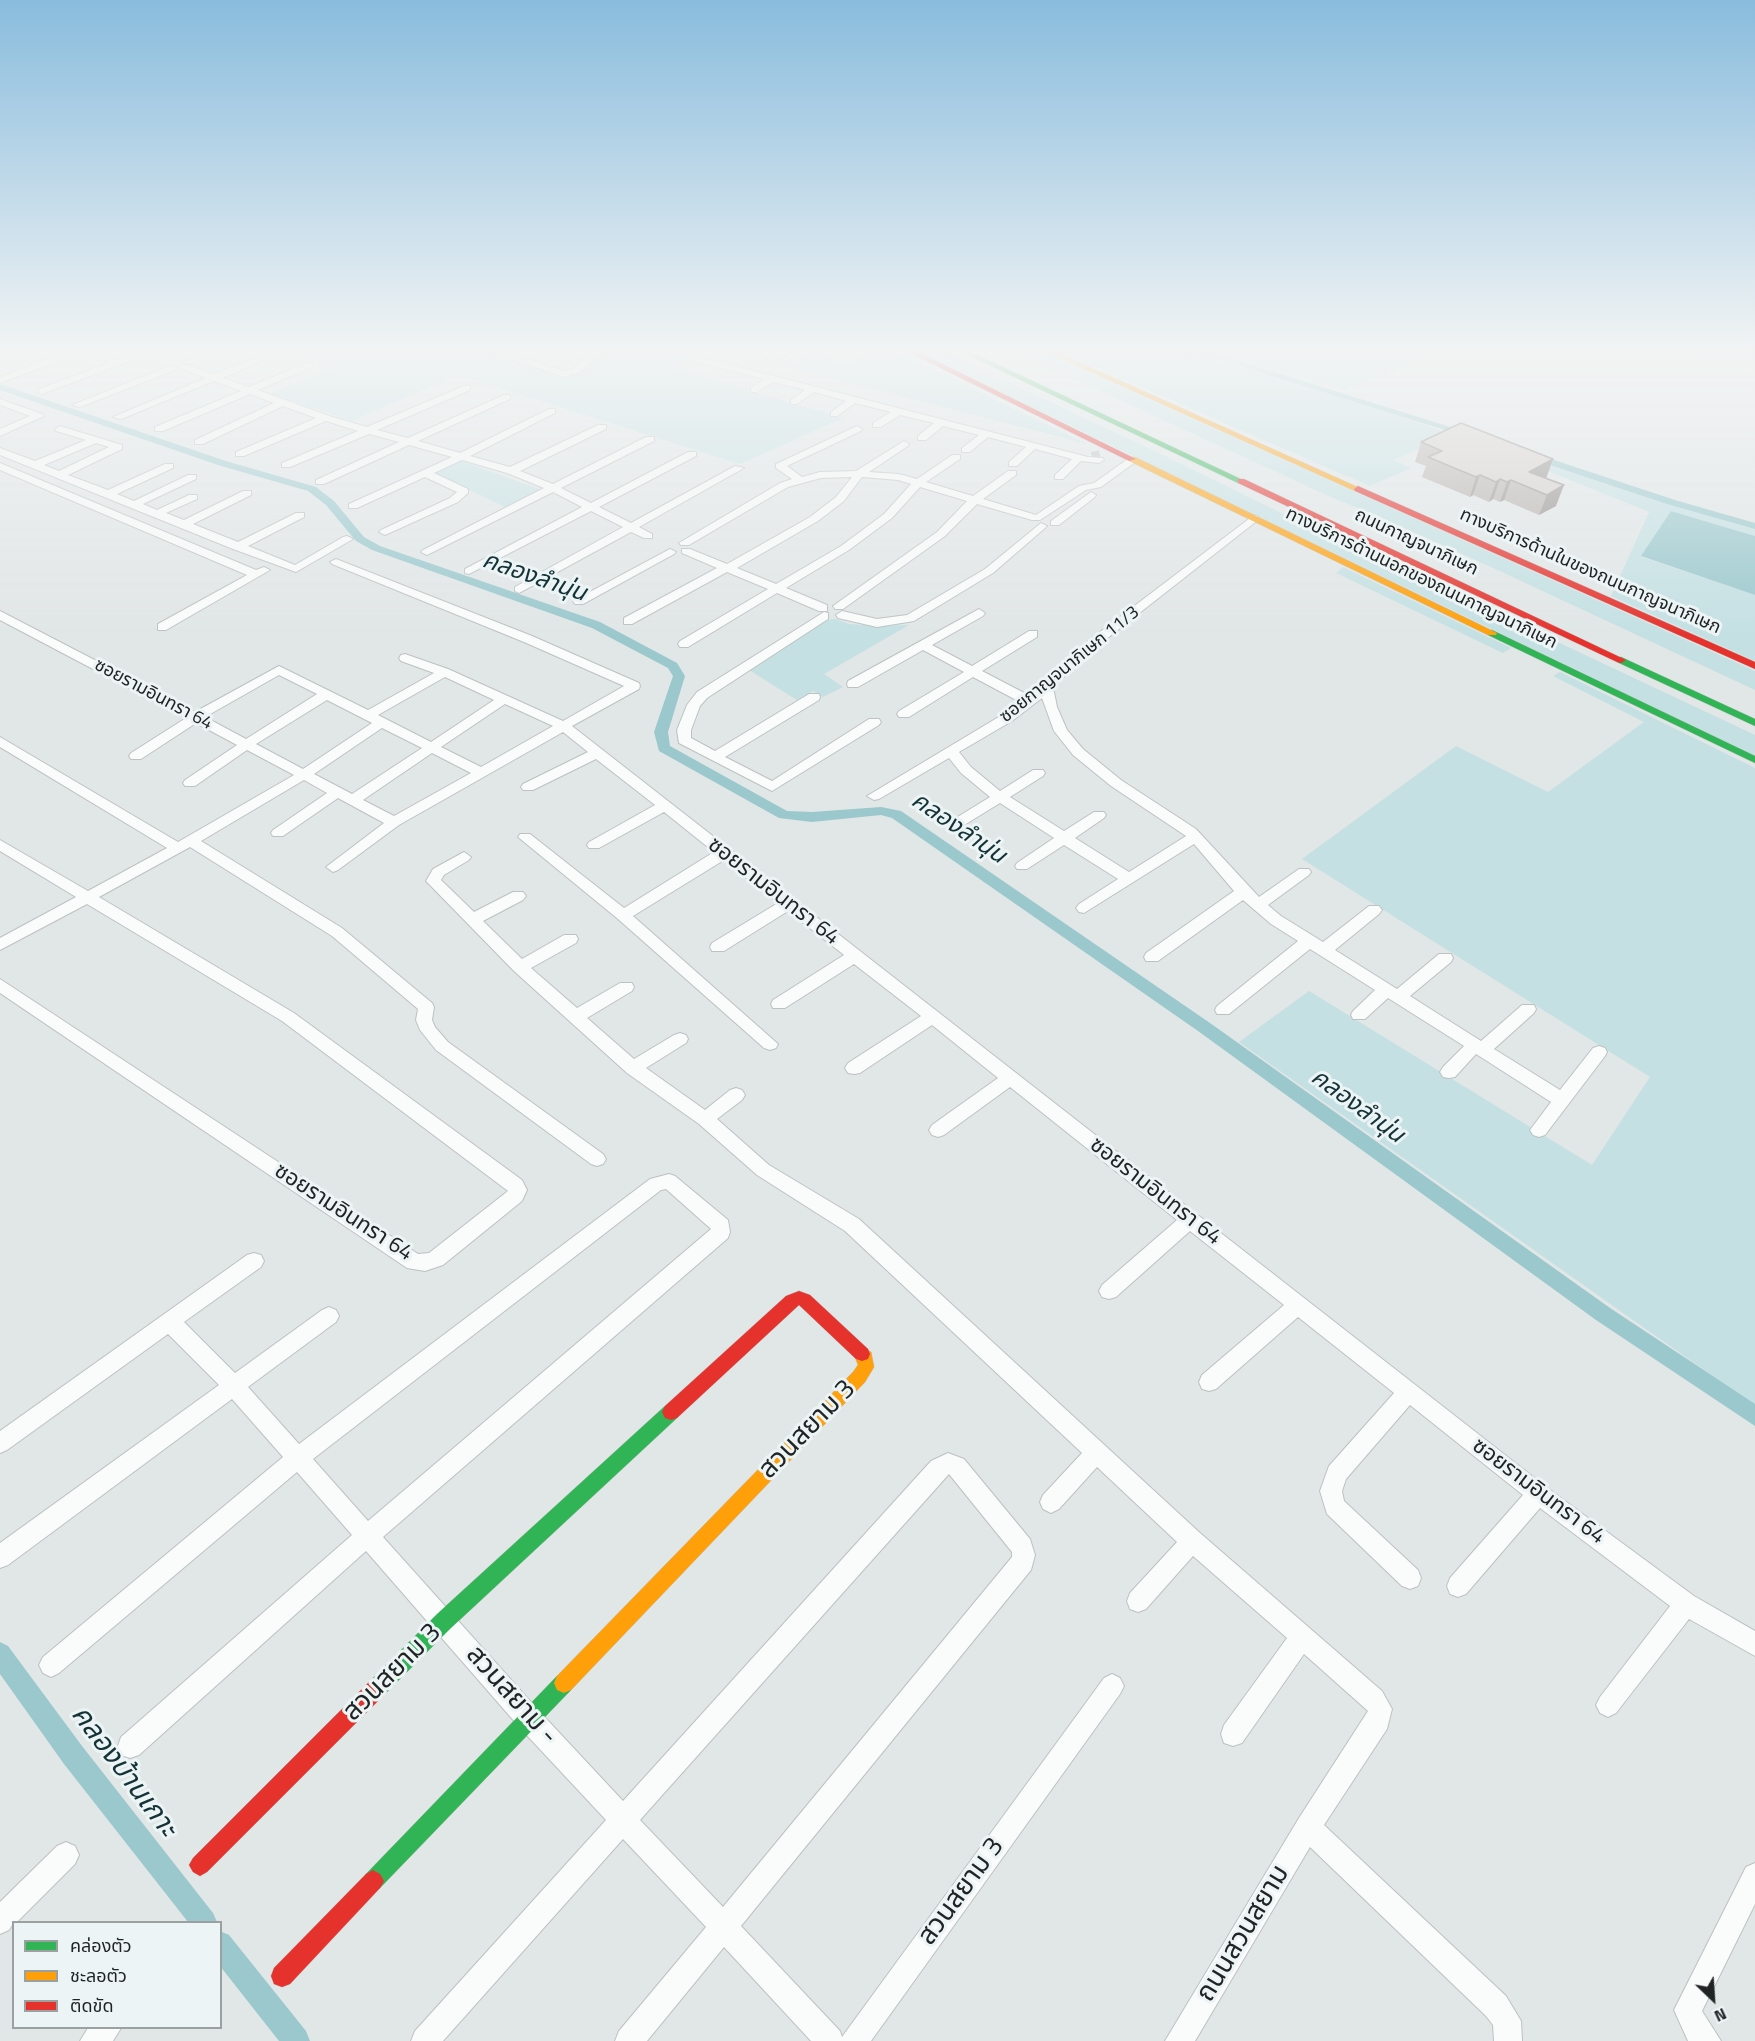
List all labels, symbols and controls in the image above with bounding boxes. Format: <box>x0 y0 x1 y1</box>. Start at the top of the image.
street label: ทางบริการด้านนอกของถนนกาญจนาภิเษก <box>1282 504 1560 654</box>
street label: ทางบริการด้านในของถนนกาญจนาภิเษก <box>1456 504 1724 640</box>
street label: ถนนกาญจนาภิเษก <box>1351 505 1481 581</box>
water label: คลองลำนุ่น <box>478 547 590 609</box>
street label: ซอยกาญจนาภิเษก 11/3 <box>996 602 1144 728</box>
street label: ซอยรามอินทรา 64 <box>90 655 216 735</box>
water label: คลองลำนุ่น <box>905 787 1011 871</box>
street label: ซอยรามอินทรา 64 <box>702 832 844 952</box>
water label: คลองลำนุ่น <box>1305 1064 1409 1150</box>
street label: ซอยรามอินทรา 64 <box>1084 1132 1226 1252</box>
street label: ซอยรามอินทรา 64 <box>269 1158 417 1268</box>
street label: สวนสยาม 3 <box>753 1374 863 1486</box>
street label: ซอยรามอินทรา 64 <box>1466 1433 1610 1551</box>
street label: สวนสยาม 3 <box>337 1617 449 1729</box>
street label: สวนสยาม - <box>458 1640 564 1752</box>
water label: คลองบ้านเกาะ <box>63 1700 183 1844</box>
street label: สวนสยาม 3 <box>912 1832 1012 1952</box>
street label: ถนนสวนสยาม <box>1191 1860 1297 2008</box>
legend <box>12 1921 222 2029</box>
text: คล่องตัว <box>70 1932 132 1959</box>
text: ชะลอตัว <box>70 1962 127 1989</box>
north arrow <box>1683 1969 1743 2029</box>
text: ติดขัด <box>70 1992 113 2019</box>
text: N <box>1711 2002 1731 2029</box>

